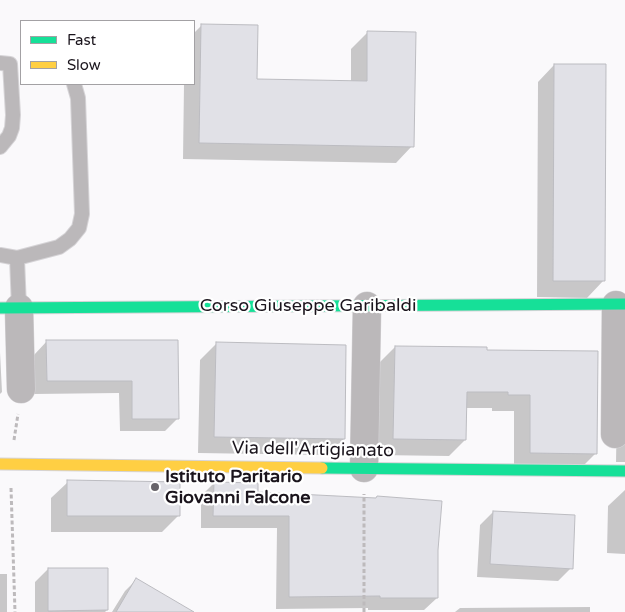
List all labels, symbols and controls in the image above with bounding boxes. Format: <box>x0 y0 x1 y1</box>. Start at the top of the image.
legend <box>20 20 195 85</box>
text: Fast <box>67 31 96 49</box>
text: Slow <box>67 56 101 74</box>
street label: Corso Giuseppe Garibaldi <box>200 295 416 317</box>
street label: Via dell'Artigianato <box>232 438 394 462</box>
place label: Istituto Paritario Giovanni Falcone <box>165 466 310 508</box>
marker: Istituto Paritario Giovanni Falcone <box>149 481 161 493</box>

